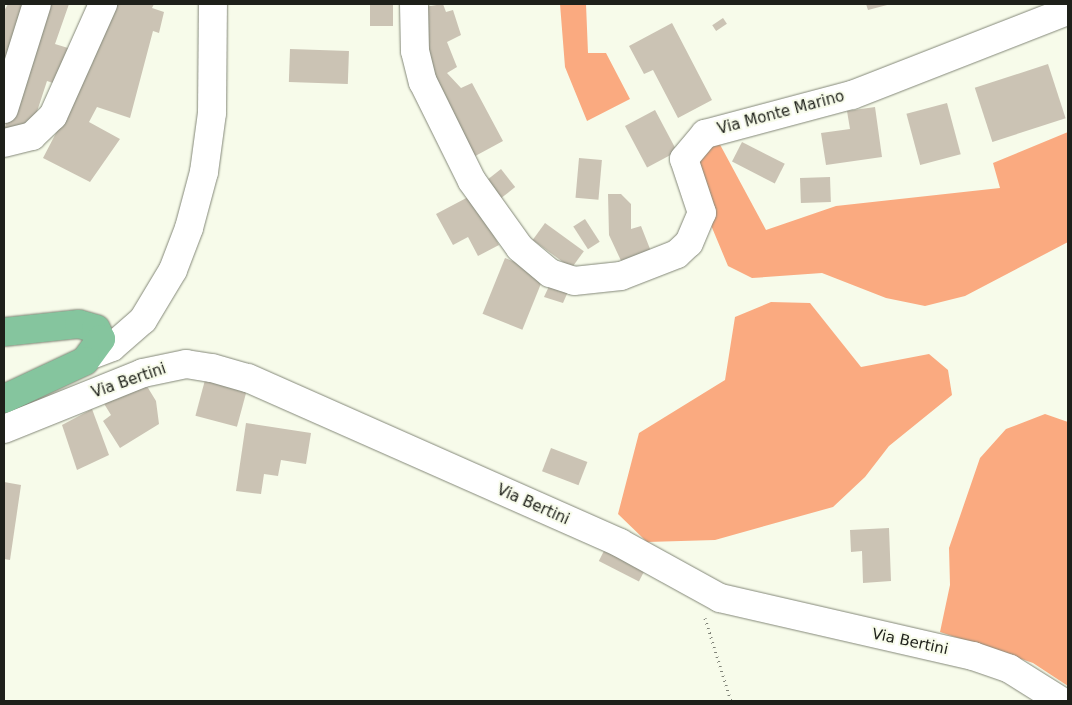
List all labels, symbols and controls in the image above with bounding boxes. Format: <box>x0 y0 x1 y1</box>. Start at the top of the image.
street label: Via Monte Marino <box>716 87 846 139</box>
street label: Via Bertini <box>89 360 169 402</box>
street label: Via Bertini <box>494 481 572 529</box>
street label: Via Bertini <box>870 625 950 659</box>

